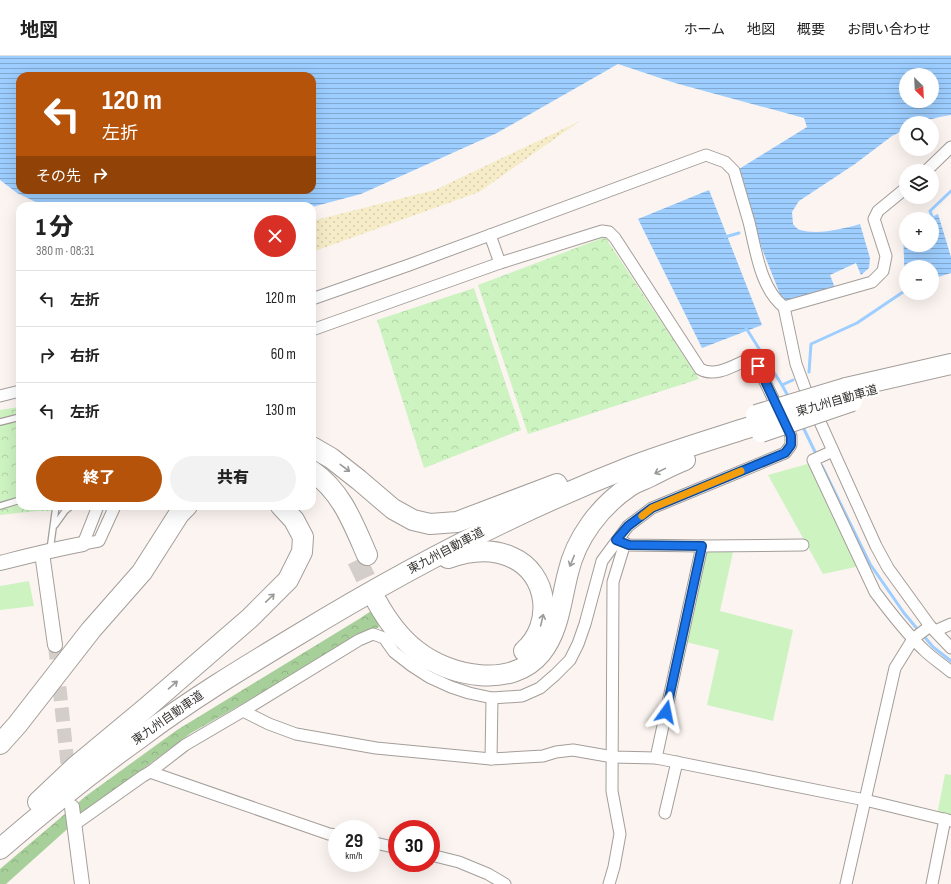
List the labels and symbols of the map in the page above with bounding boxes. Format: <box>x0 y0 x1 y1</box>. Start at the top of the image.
north arrow <box>899 68 939 108</box>
pin <box>741 349 775 383</box>
street label: 東九州自動車道 <box>795 382 879 420</box>
one-way arrow <box>339 464 350 473</box>
one-way arrow <box>654 468 666 475</box>
street label: 東九州自動車道 <box>405 525 487 577</box>
one-way arrow <box>568 555 575 567</box>
one-way arrow <box>265 593 275 603</box>
one-way arrow <box>539 614 547 627</box>
one-way arrow <box>168 680 179 689</box>
street label: 東九州自動車道 <box>129 688 207 748</box>
position arrow <box>645 691 687 733</box>
speed limit sign: 30 <box>388 820 440 872</box>

